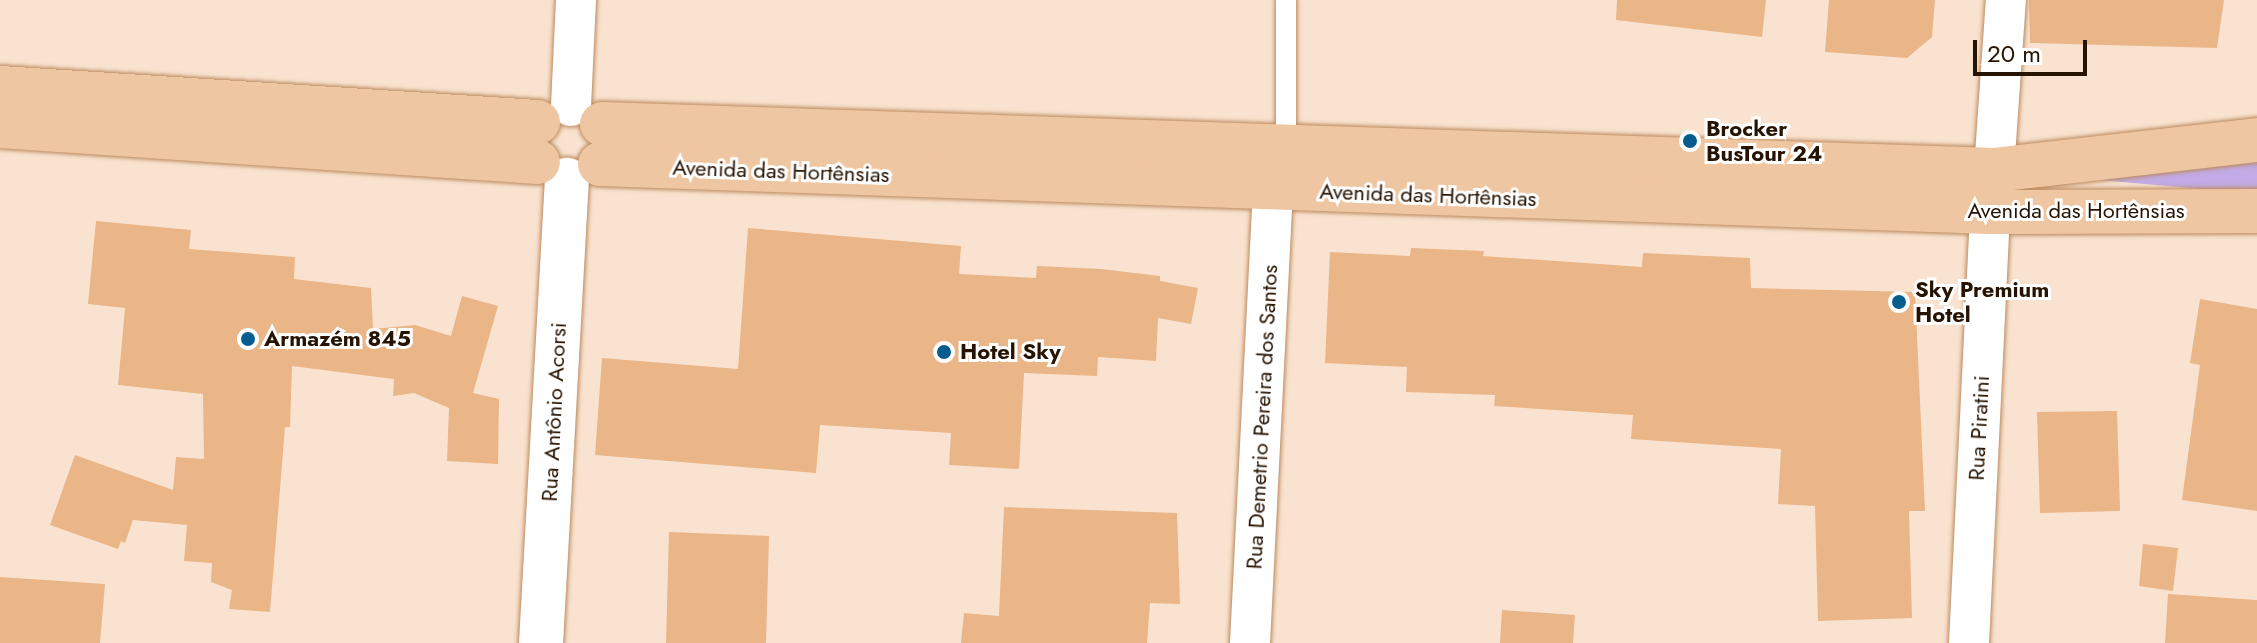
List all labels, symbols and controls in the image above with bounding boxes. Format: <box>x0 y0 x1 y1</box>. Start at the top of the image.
scale bar <box>1977 24 2091 74</box>
text: 20 m <box>1987 36 2041 71</box>
place label: Brocker BusTour 24 <box>1706 115 1822 166</box>
marker: Brocker BusTour 24 <box>1681 132 1699 150</box>
street label: Avenida das Hortênsias <box>672 154 890 188</box>
street label: Avenida das Hortênsias <box>1319 178 1537 212</box>
street label: Avenida das Hortênsias <box>1967 198 2185 224</box>
street label: Rua Demetrio Pereira dos Santos <box>1241 264 1283 570</box>
place label: Sky Premium Hotel <box>1915 276 2049 328</box>
marker: Sky Premium Hotel <box>1890 293 1908 311</box>
street label: Rua Antônio Acorsi <box>536 322 572 502</box>
place label: Armazém 845 <box>264 326 411 352</box>
marker: Armazém 845 <box>239 330 257 348</box>
place label: Hotel Sky <box>960 339 1061 365</box>
marker: Hotel Sky <box>935 343 953 361</box>
street label: Rua Piratini <box>1963 375 1995 481</box>

